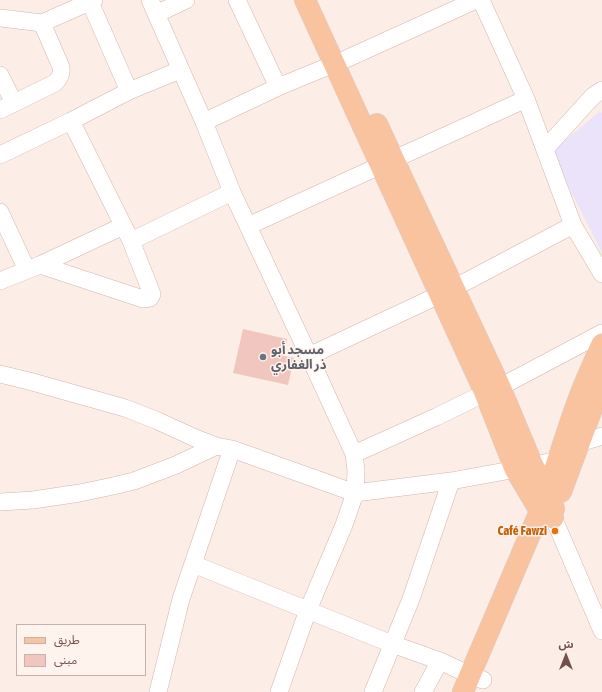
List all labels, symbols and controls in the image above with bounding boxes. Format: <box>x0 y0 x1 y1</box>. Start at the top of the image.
place label: مسجد أبو ذر الغفاري <box>271 342 326 373</box>
marker: مسجد أبو ذر الغفاري <box>258 352 268 362</box>
place label: Café Fawzi <box>497 523 547 539</box>
marker: Café Fawzi <box>550 526 560 536</box>
legend <box>16 624 146 676</box>
text: طريق <box>54 633 80 647</box>
north arrow <box>546 636 586 676</box>
text: ش <box>558 638 574 650</box>
text: مبنى <box>54 653 77 667</box>

